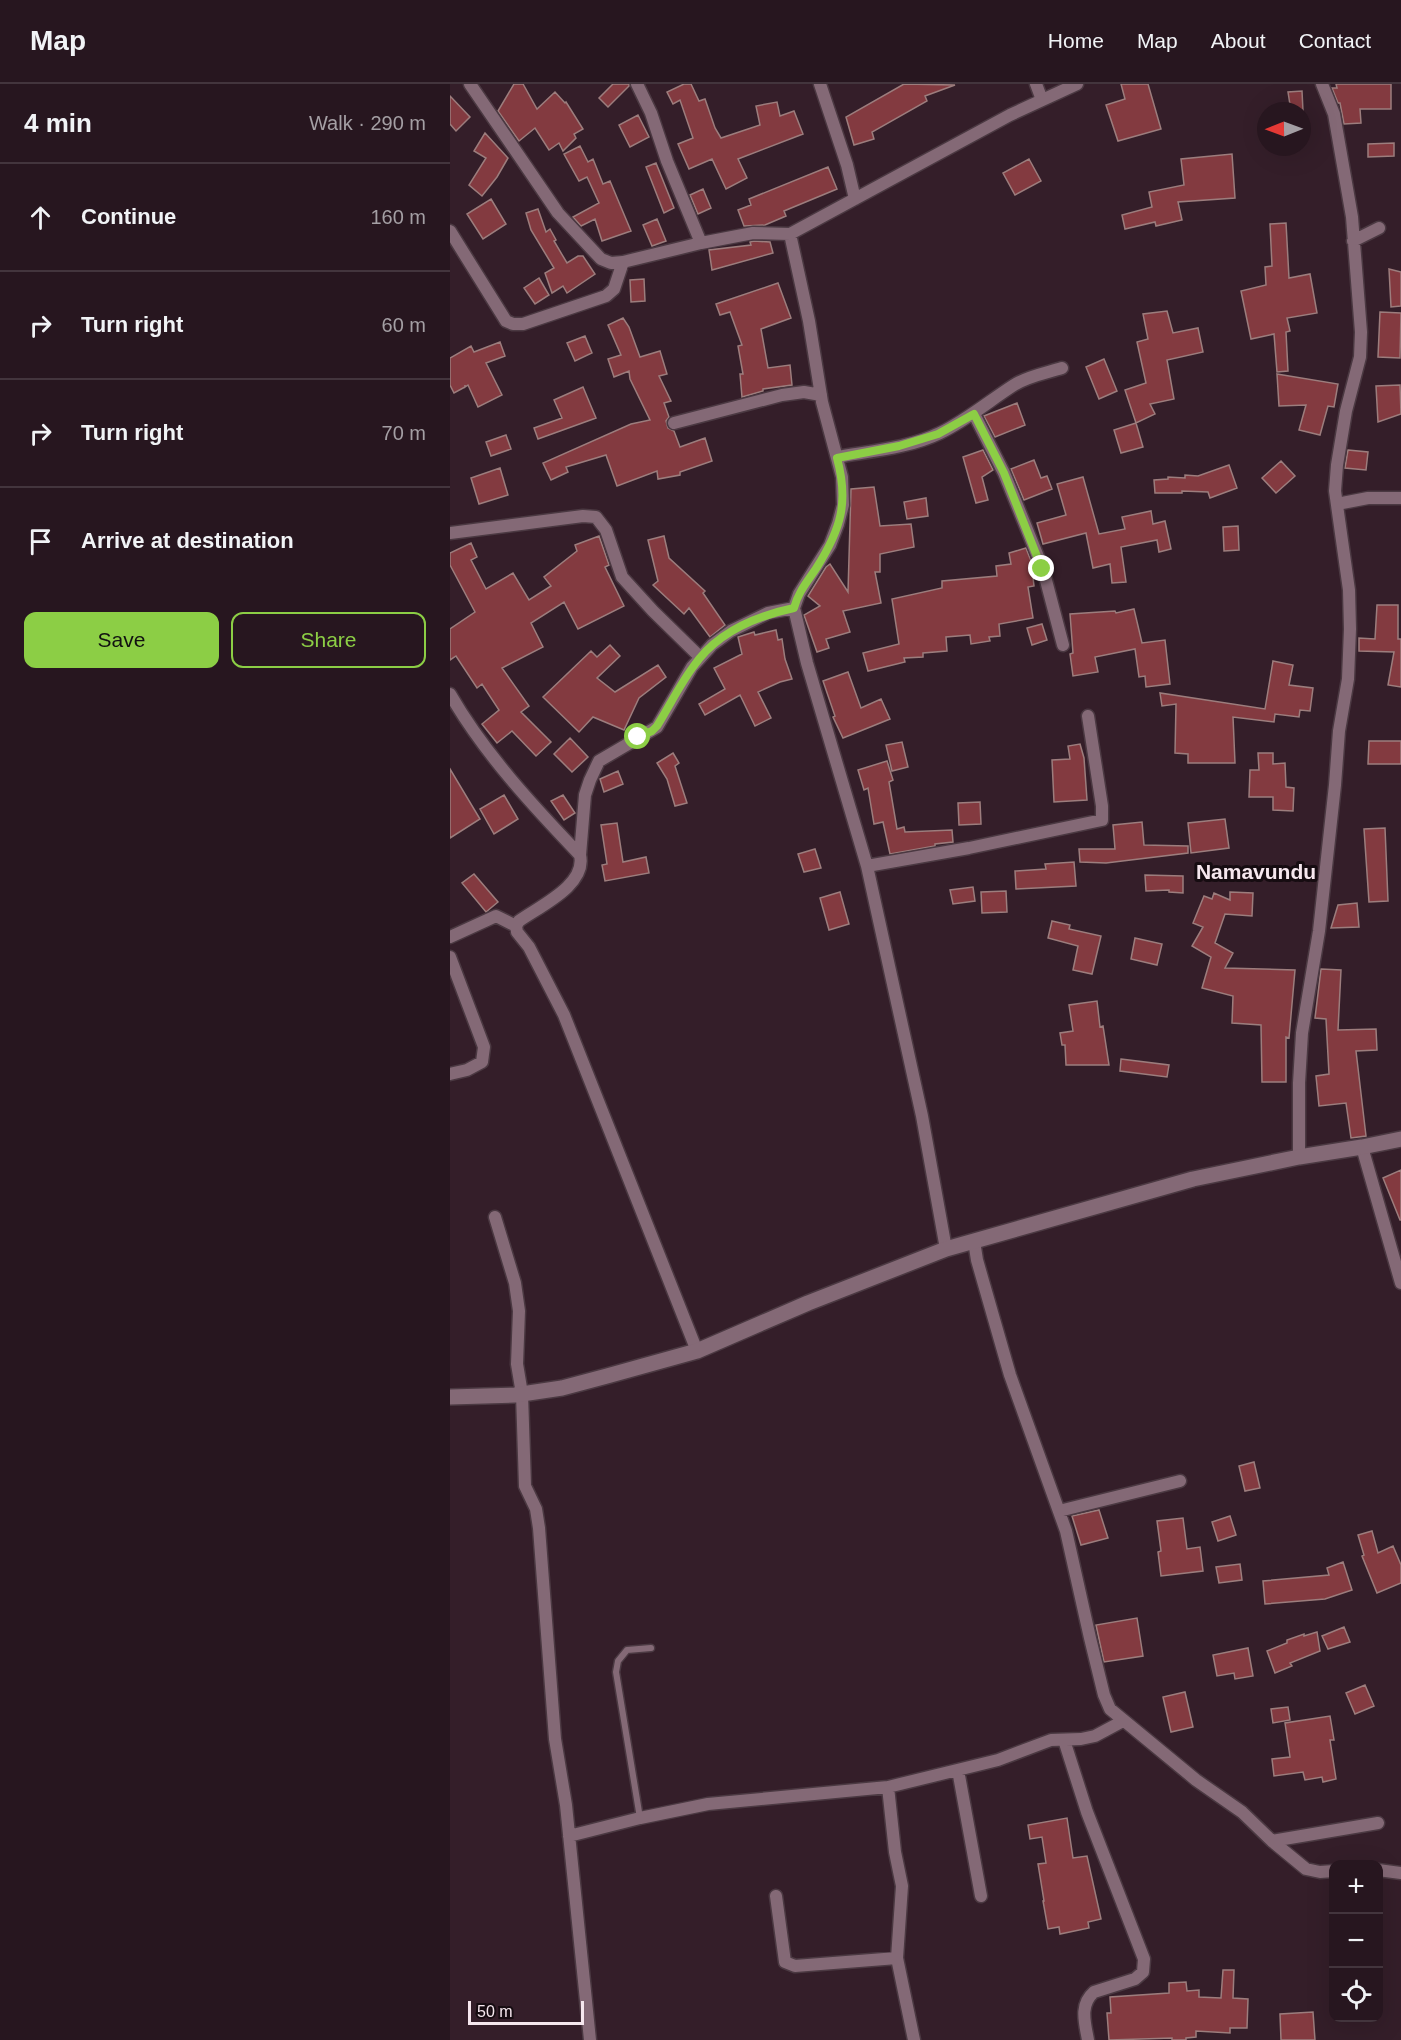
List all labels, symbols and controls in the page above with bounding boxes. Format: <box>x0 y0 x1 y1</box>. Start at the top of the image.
text: Map <box>30 25 86 56</box>
text: Home <box>1048 29 1104 52</box>
text: Map <box>1137 29 1178 52</box>
text: About <box>1211 29 1266 52</box>
text: Contact <box>1299 29 1371 52</box>
north arrow <box>1257 102 1311 156</box>
text: 4 min <box>24 108 92 138</box>
text: Walk · 290 m <box>309 112 426 134</box>
icon: ahead <box>24 201 57 234</box>
text: Continue <box>81 204 176 229</box>
text: 160 m <box>370 206 426 228</box>
icon: right <box>24 309 57 342</box>
text: Turn right <box>81 312 183 337</box>
text: 60 m <box>382 314 426 336</box>
icon: right <box>24 417 57 450</box>
text: Turn right <box>81 420 183 445</box>
text: 70 m <box>382 422 426 444</box>
icon: arrive <box>24 525 57 558</box>
text: Arrive at destination <box>81 528 294 553</box>
route end <box>1028 555 1054 581</box>
button: Save <box>24 612 219 668</box>
button: Share <box>231 612 426 668</box>
route start <box>624 723 650 749</box>
district label: Namavundu <box>1196 860 1316 883</box>
map controls <box>1329 1860 1383 2022</box>
button: + <box>1329 1860 1383 1914</box>
button: − <box>1329 1914 1383 1968</box>
button: locate <box>1329 1968 1383 2022</box>
scale bar <box>468 1998 584 2026</box>
text: 50 m <box>477 2003 513 2020</box>

